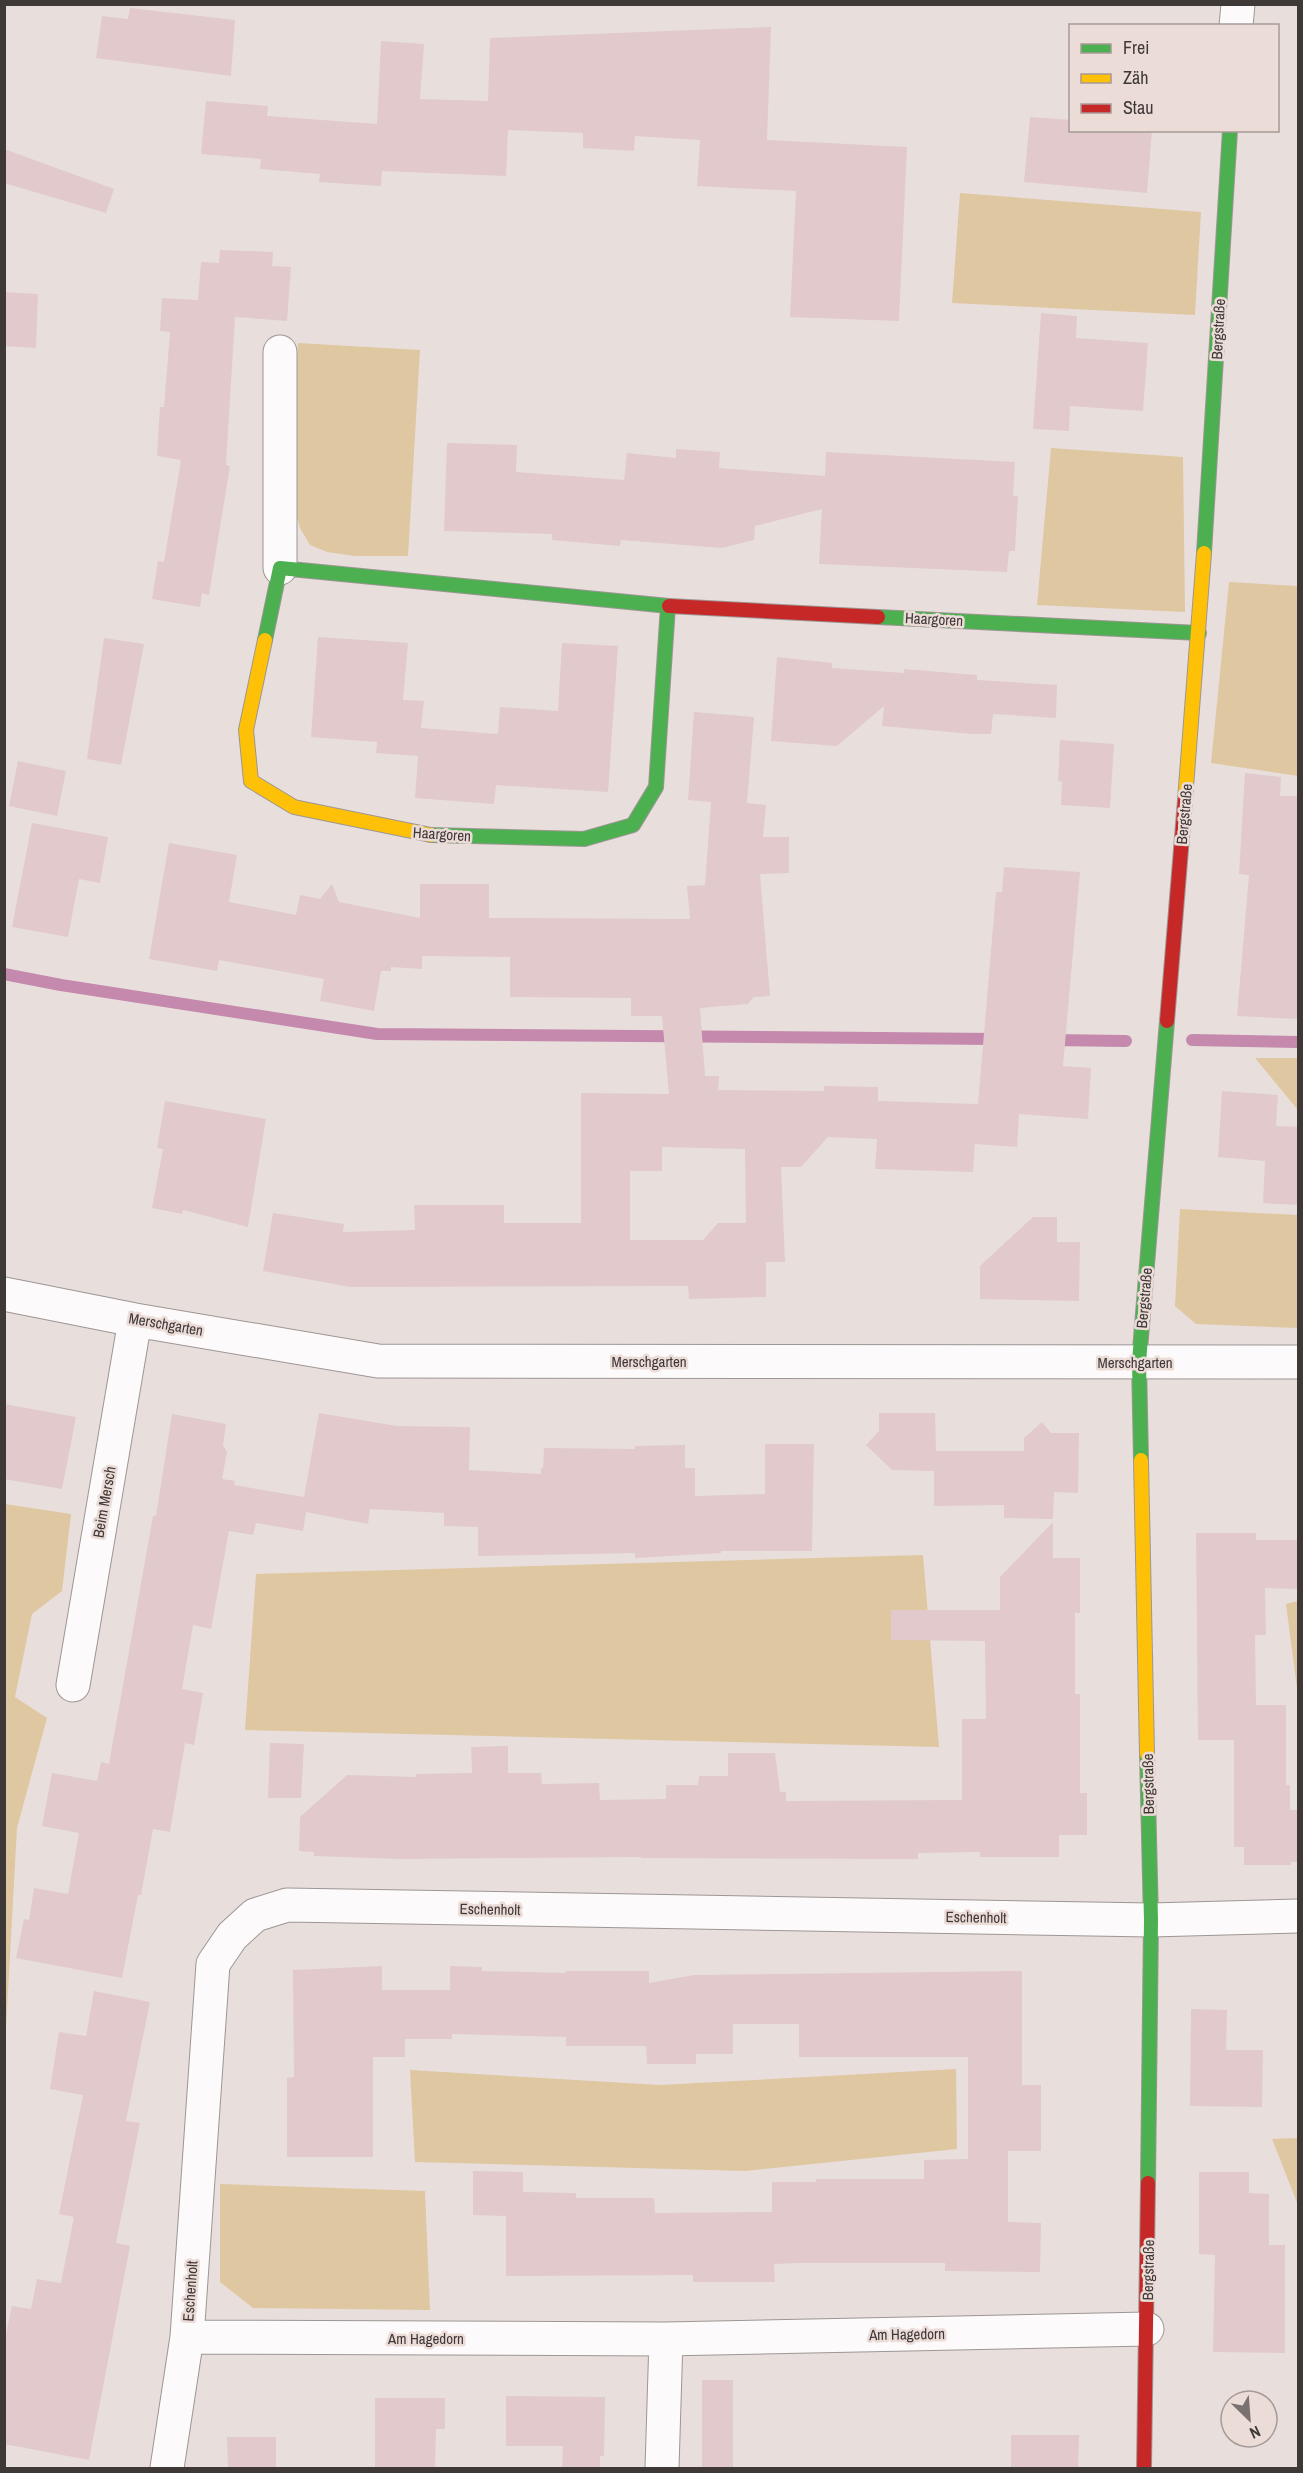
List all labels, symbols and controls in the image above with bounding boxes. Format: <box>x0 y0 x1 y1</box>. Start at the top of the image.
legend <box>1069 24 1279 132</box>
text: Frei <box>1123 35 1149 60</box>
text: Zäh <box>1123 65 1148 90</box>
text: Stau <box>1123 95 1153 120</box>
street label: Bergstraße <box>1206 298 1230 360</box>
street label: Haargoren <box>904 607 964 631</box>
street label: Bergstraße <box>1171 783 1197 845</box>
street label: Haargoren <box>412 821 472 847</box>
street label: Bergstraße <box>1131 1267 1157 1329</box>
street label: Merschgarten <box>127 1307 205 1341</box>
street label: Merschgarten <box>611 1351 687 1372</box>
street label: Merschgarten <box>1097 1352 1173 1373</box>
street label: Beim Mersch <box>87 1465 121 1539</box>
street label: Bergstraße <box>1137 1753 1159 1815</box>
street label: Eschenholt <box>459 1898 521 1920</box>
street label: Eschenholt <box>945 1906 1007 1928</box>
street label: Bergstraße <box>1137 2239 1159 2301</box>
street label: Eschenholt <box>177 2259 203 2322</box>
street label: Am Hagedorn <box>868 2323 945 2345</box>
street label: Am Hagedorn <box>387 2328 464 2349</box>
north arrow <box>1219 2389 1279 2449</box>
text: N <box>1246 2421 1264 2445</box>

